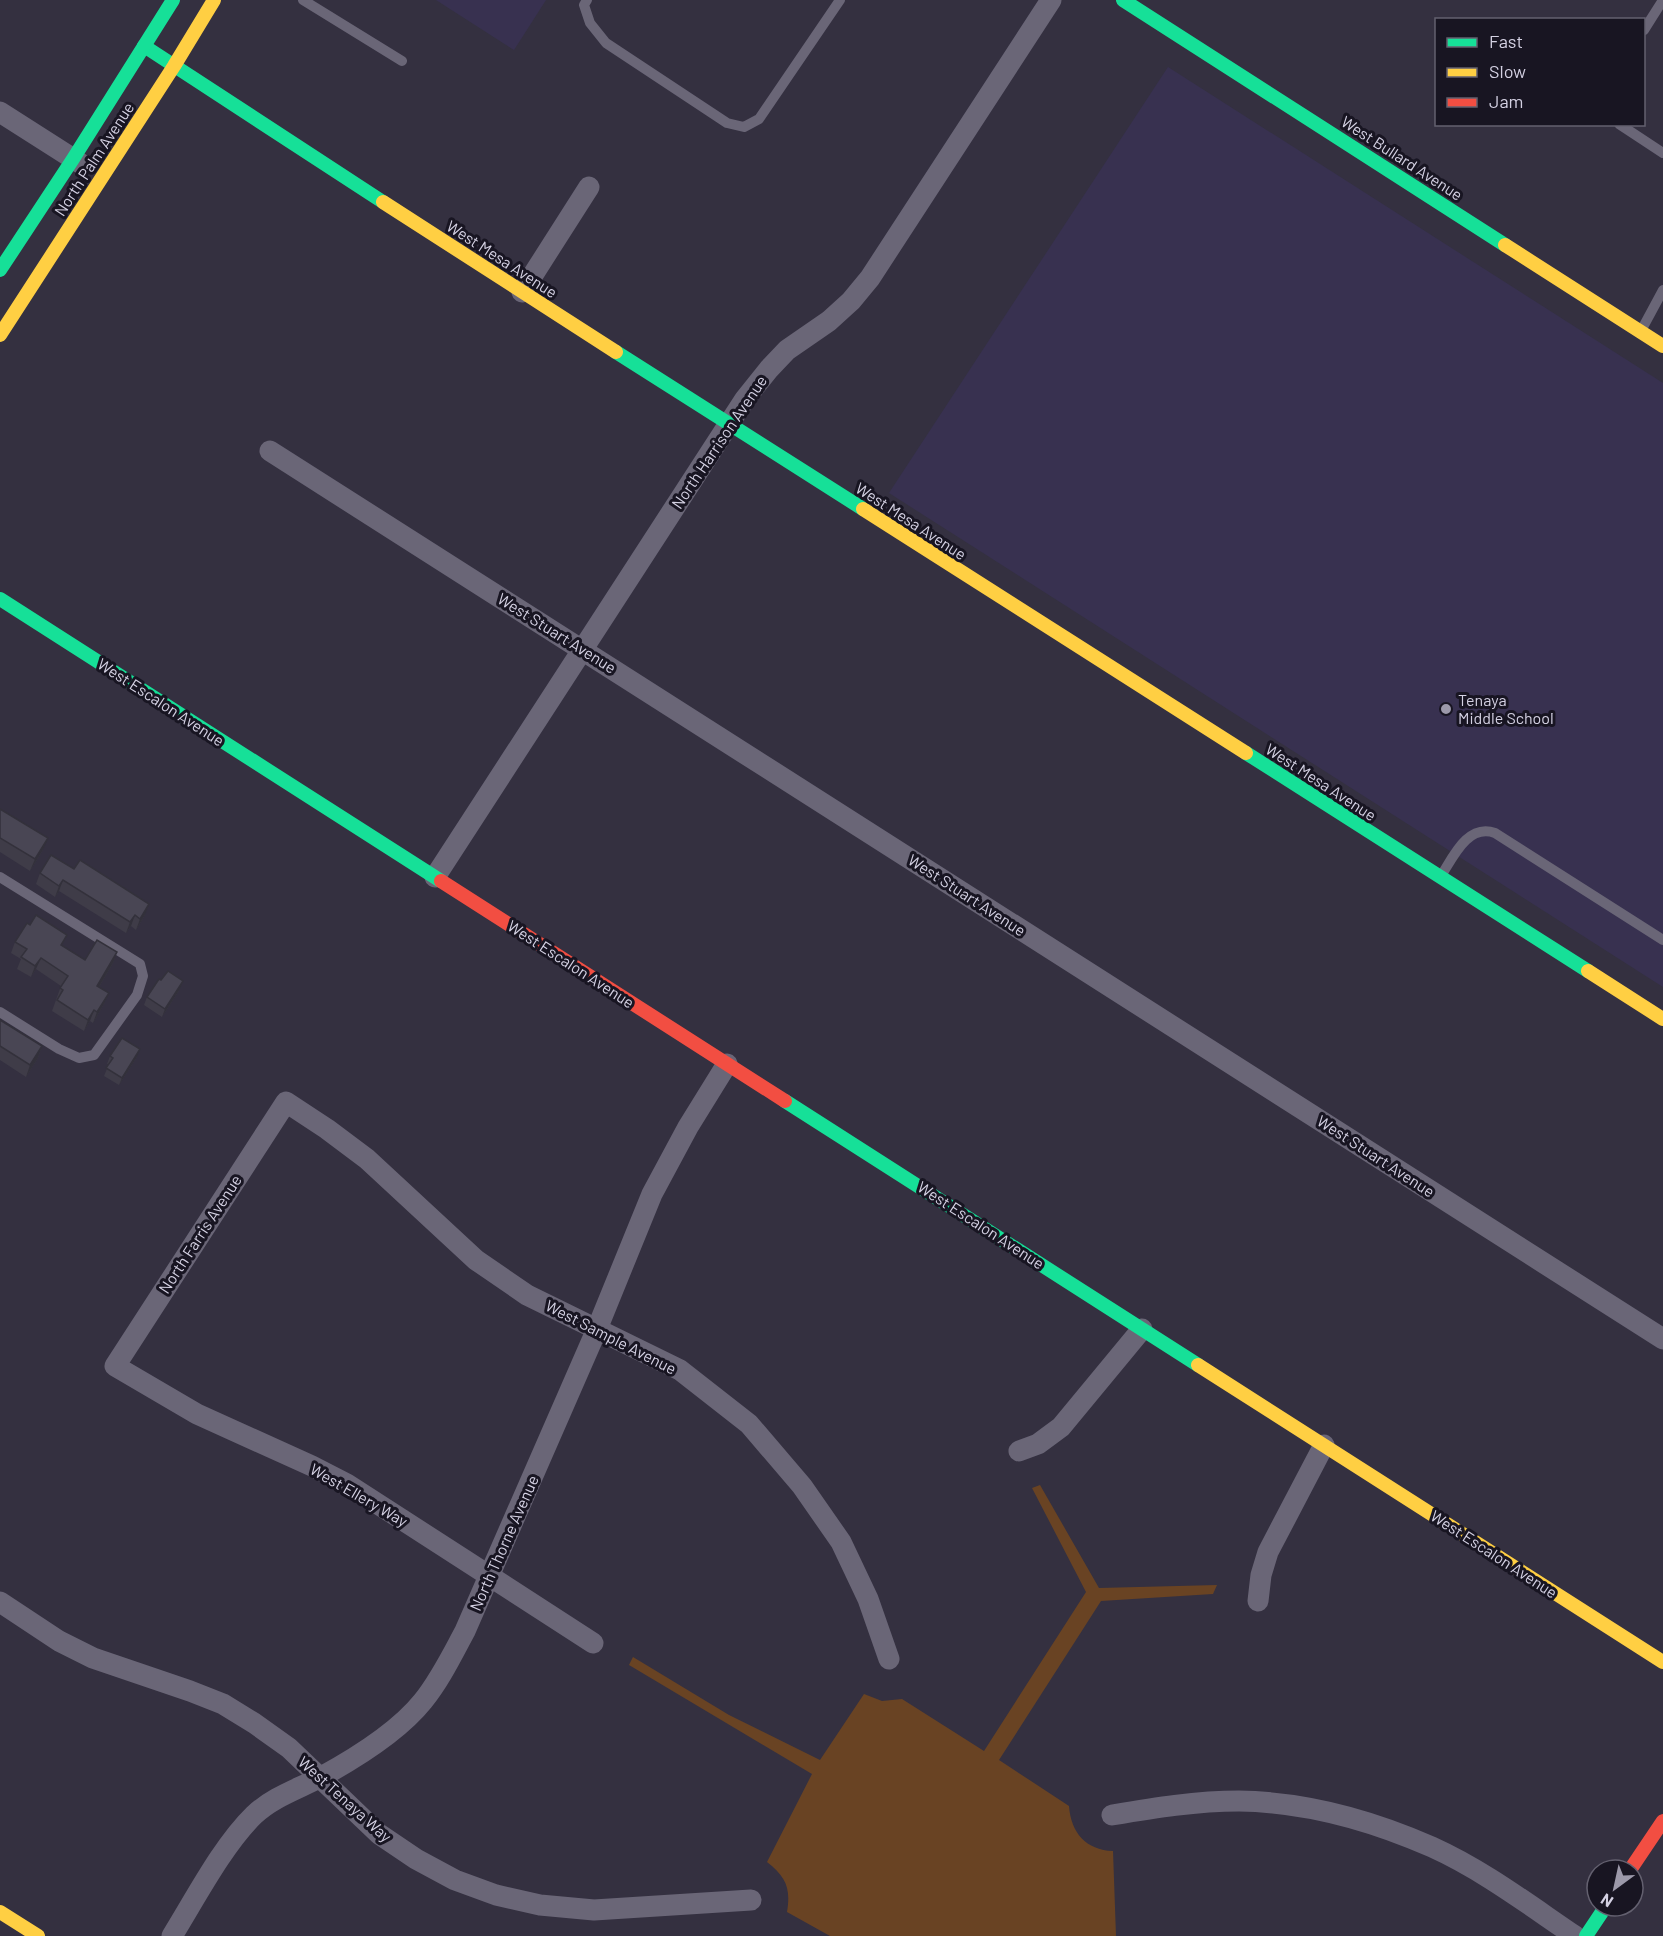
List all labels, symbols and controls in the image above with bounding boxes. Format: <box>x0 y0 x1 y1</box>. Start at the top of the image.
legend <box>1435 18 1645 126</box>
text: Fast <box>1489 30 1523 52</box>
text: Slow <box>1489 60 1526 82</box>
text: Jam <box>1489 90 1523 112</box>
street label: North Palm Avenue <box>50 98 137 219</box>
street label: West Bullard Avenue <box>1338 111 1466 204</box>
street label: West Mesa Avenue <box>443 216 561 301</box>
street label: North Harrison Avenue <box>667 371 770 512</box>
street label: West Mesa Avenue <box>852 478 970 563</box>
street label: West Stuart Avenue <box>494 588 620 677</box>
street label: West Escalon Avenue <box>94 654 228 750</box>
place label: Tenaya Middle School <box>1458 690 1554 727</box>
marker: Tenaya Middle School <box>1439 702 1453 716</box>
street label: West Mesa Avenue <box>1262 739 1380 824</box>
street label: West Stuart Avenue <box>905 850 1030 940</box>
street label: West Escalon Avenue <box>504 916 638 1012</box>
street label: West Stuart Avenue <box>1314 1111 1439 1201</box>
street label: North Farris Avenue <box>154 1171 245 1297</box>
street label: West Escalon Avenue <box>914 1177 1048 1273</box>
street label: West Sample Avenue <box>543 1295 680 1378</box>
street label: West Ellery Way <box>307 1459 412 1530</box>
street label: North Thorne Avenue <box>465 1472 542 1614</box>
street label: West Escalon Avenue <box>1427 1506 1561 1602</box>
street label: West Tenaya Way <box>295 1752 396 1846</box>
north arrow <box>1585 1858 1645 1918</box>
text: N <box>1597 1890 1616 1912</box>

